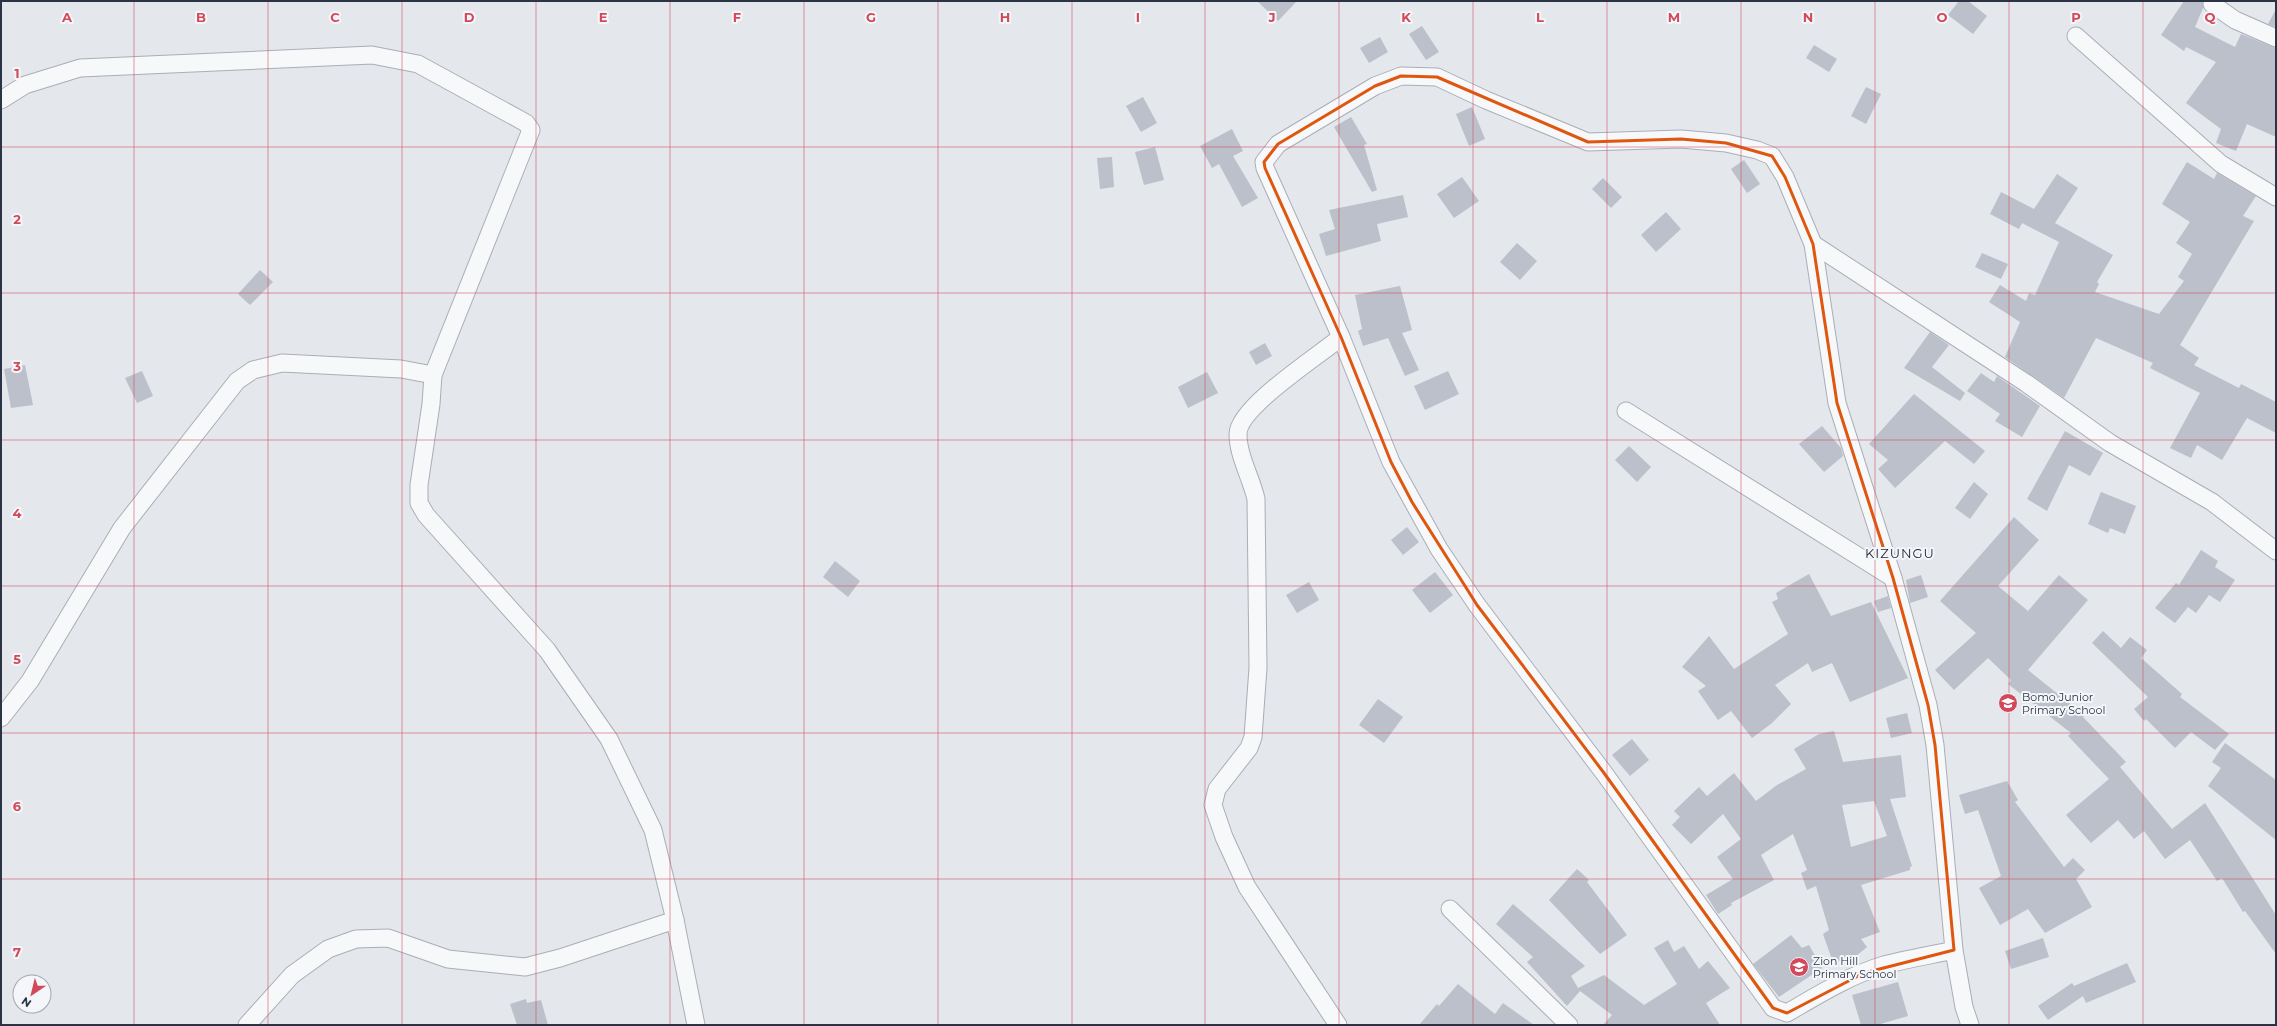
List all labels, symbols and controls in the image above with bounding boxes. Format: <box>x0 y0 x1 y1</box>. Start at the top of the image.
text: A <box>61 9 73 25</box>
text: B <box>196 9 206 25</box>
text: C <box>330 9 340 25</box>
text: D <box>464 9 475 25</box>
text: E <box>599 9 608 25</box>
text: F <box>733 9 741 25</box>
text: G <box>866 9 876 25</box>
text: H <box>1000 9 1010 25</box>
text: I <box>1136 9 1140 25</box>
text: J <box>1267 9 1276 25</box>
text: K <box>1401 9 1411 25</box>
text: L <box>1536 9 1544 25</box>
text: M <box>1668 9 1680 25</box>
text: N <box>1803 9 1813 25</box>
text: O <box>1937 9 1948 25</box>
text: P <box>2071 9 2081 25</box>
text: Q <box>2205 9 2216 25</box>
text: 1 <box>14 65 20 81</box>
text: 2 <box>13 211 21 227</box>
text: 3 <box>12 358 21 374</box>
text: 4 <box>13 505 22 521</box>
district label: KIZUNGU <box>1865 545 1935 561</box>
text: 5 <box>13 651 21 667</box>
place label: Bomo Junior Primary School <box>2022 690 2105 717</box>
school or university icon: Bomo Junior Primary School <box>1997 692 2019 714</box>
text: 6 <box>13 798 22 814</box>
text: 7 <box>13 944 21 960</box>
place label: Zion Hill Primary School <box>1813 954 1896 981</box>
school or university icon: Zion Hill Primary School <box>1788 956 1810 978</box>
north arrow <box>12 974 52 1014</box>
text: N <box>19 994 34 1010</box>

